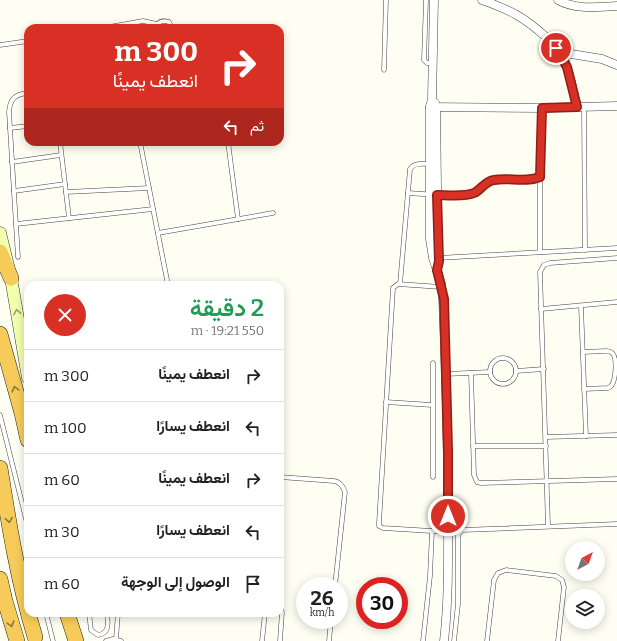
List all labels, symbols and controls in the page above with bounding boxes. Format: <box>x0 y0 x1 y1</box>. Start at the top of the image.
pin <box>539 31 573 65</box>
text: 300 m <box>115 35 198 68</box>
icon: arrive <box>545 37 567 59</box>
icon: right <box>212 40 264 92</box>
text: انعطف يمينًا <box>113 70 198 92</box>
icon: left <box>220 116 242 138</box>
text: ثم <box>250 117 264 135</box>
button: close <box>44 294 86 336</box>
text: 2 دقيقة <box>190 294 264 322</box>
one-way arrow <box>13 309 22 315</box>
text: 550 m · 19:21 <box>191 323 264 338</box>
text: انعطف يمينًا <box>158 365 230 383</box>
icon: right <box>242 365 264 387</box>
text: 300 m <box>44 367 89 385</box>
one-way arrow <box>12 386 20 392</box>
text: انعطف يسارًا <box>156 417 230 435</box>
icon: left <box>242 417 264 439</box>
text: 100 m <box>44 419 87 437</box>
text: انعطف يمينًا <box>158 469 230 487</box>
icon: right <box>242 469 264 491</box>
text: 60 m <box>44 471 80 489</box>
position arrow <box>427 495 469 537</box>
one-way arrow <box>4 517 12 523</box>
text: انعطف يسارًا <box>156 521 230 539</box>
icon: left <box>242 521 264 543</box>
text: 30 m <box>44 523 80 541</box>
north arrow <box>565 541 605 581</box>
map controls <box>565 541 605 629</box>
text: الوصول إلى الوجهة <box>121 573 230 591</box>
icon: arrive <box>242 573 264 595</box>
text: 60 m <box>44 575 80 593</box>
speed limit sign: 30 <box>356 577 408 629</box>
text: 26 <box>310 586 334 610</box>
button: layers <box>565 589 605 629</box>
text: km/h <box>310 607 334 619</box>
one-way arrow <box>6 620 15 627</box>

